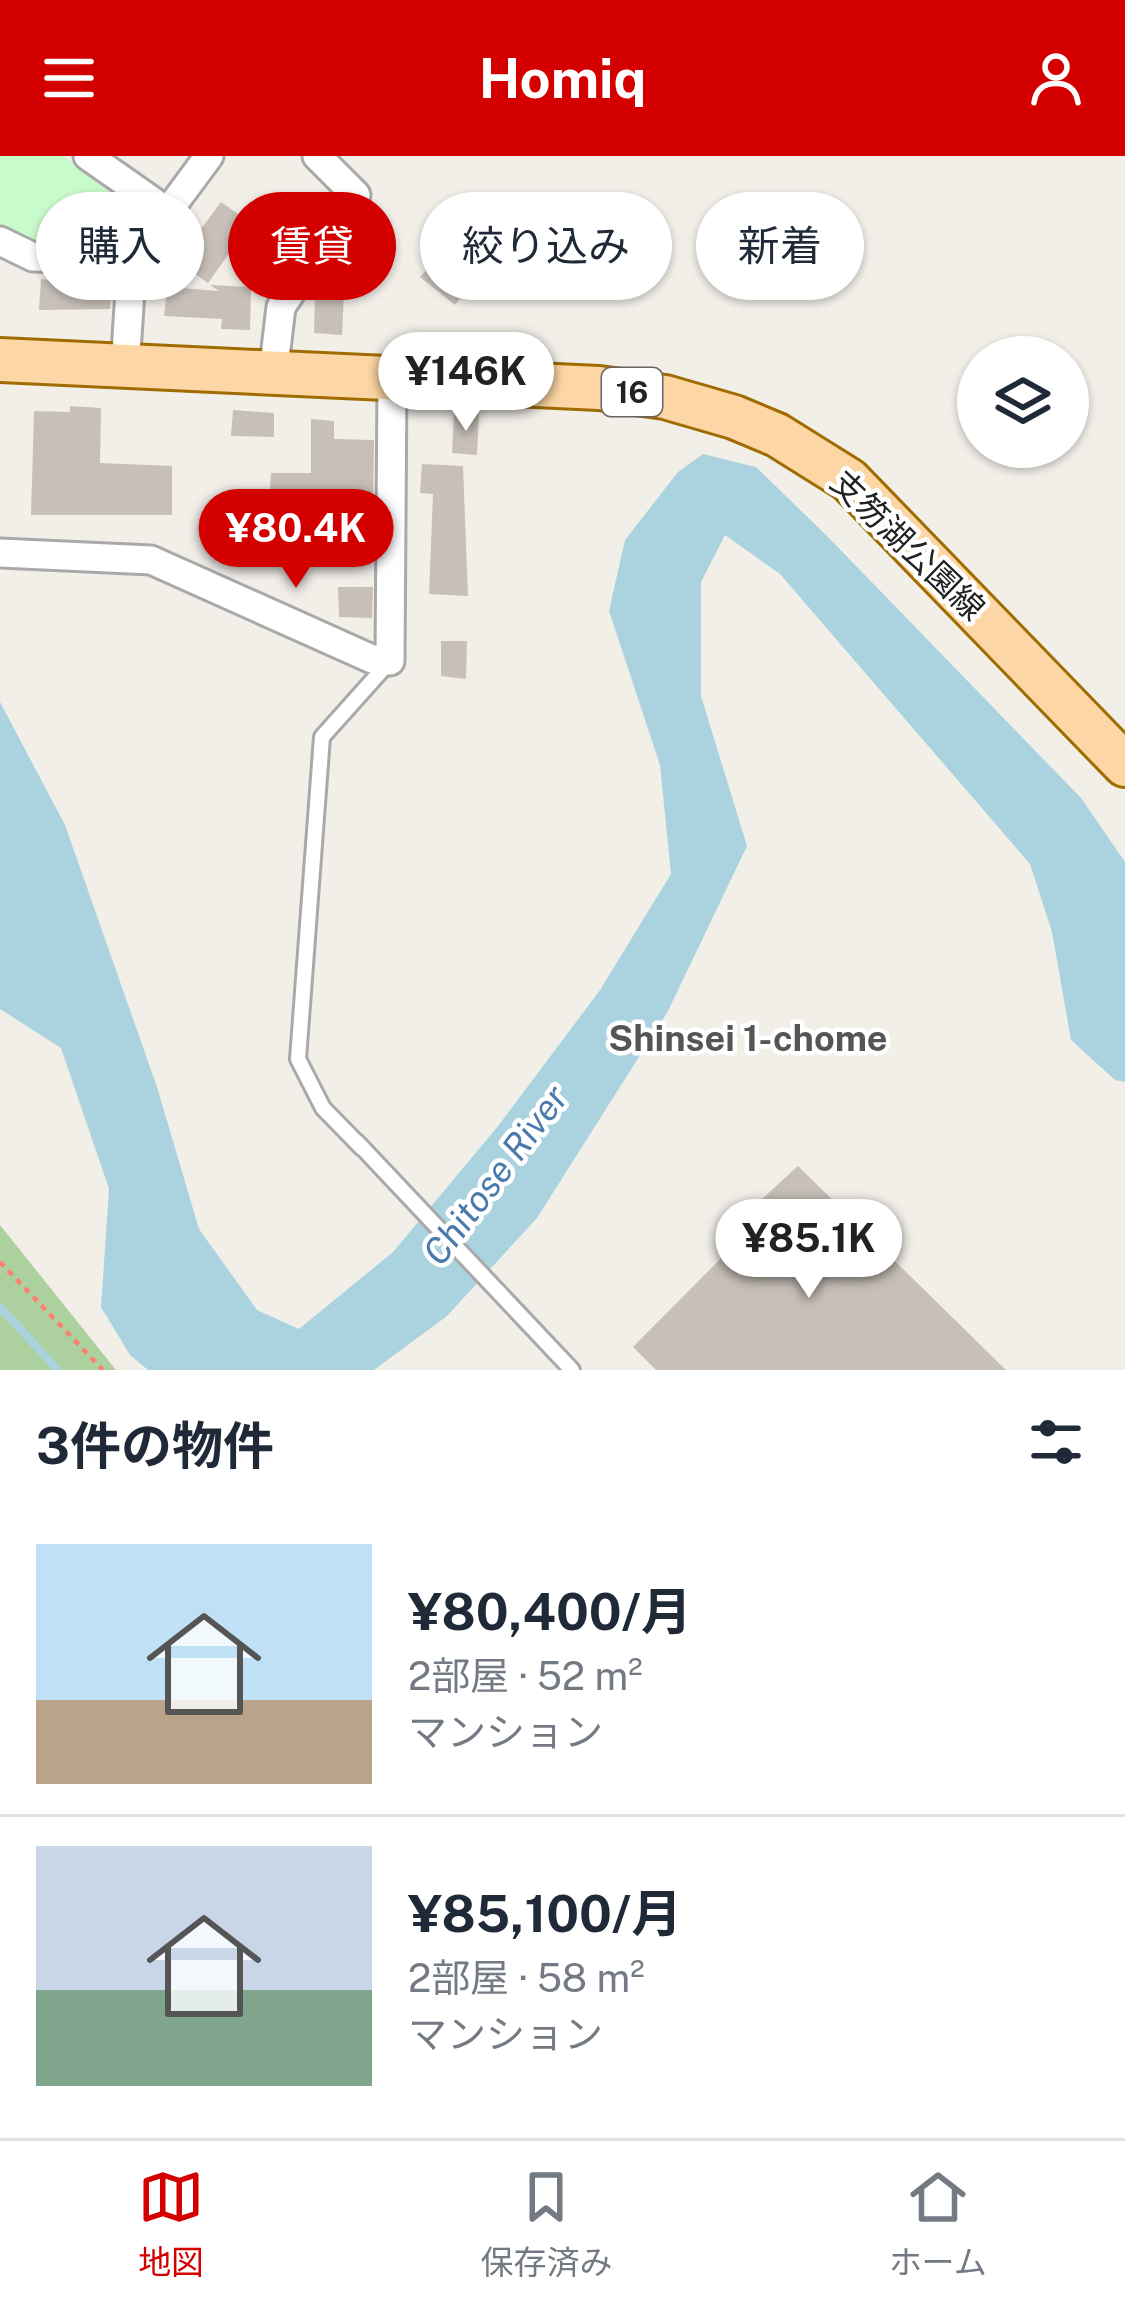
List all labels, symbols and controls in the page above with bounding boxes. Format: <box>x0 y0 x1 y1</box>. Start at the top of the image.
icon: menu <box>36 45 102 111</box>
icon: person <box>1023 45 1089 111</box>
text: Homiq <box>479 47 646 110</box>
chip: 購入 <box>36 192 204 300</box>
chip: 賃貸 <box>228 192 396 300</box>
chip: 絞り込み <box>420 192 672 300</box>
chip: 新着 <box>696 192 864 300</box>
pin: ¥146K <box>382 332 550 434</box>
map controls <box>957 336 1089 468</box>
button: layers <box>957 336 1089 468</box>
text: ¥146K <box>405 348 527 394</box>
road number: 16 <box>602 368 662 416</box>
street label: 支笏湖公園線 <box>824 463 992 627</box>
pin: ¥80.4K <box>198 489 394 591</box>
text: ¥80.4K <box>226 505 366 551</box>
district label: Shinsei 1-chome <box>608 1017 888 1059</box>
water label: Chitose River <box>414 1077 576 1273</box>
pin: ¥85.1K <box>711 1199 907 1301</box>
text: ¥85.1K <box>742 1215 876 1261</box>
icon: filters <box>1023 1409 1089 1475</box>
text: 3件の物件 <box>36 1416 274 1475</box>
text: ¥80,400/月 <box>408 1582 692 1641</box>
icon: home <box>132 1592 276 1736</box>
text: 2部屋 · 52 m² <box>408 1653 643 1699</box>
text: マンション <box>408 1709 603 1755</box>
text: ¥85,100/月 <box>408 1884 682 1943</box>
icon: home <box>132 1894 276 2038</box>
text: 2部屋 · 58 m² <box>408 1955 645 2001</box>
text: マンション <box>408 2011 603 2057</box>
tab: 地図 <box>138 2164 204 2284</box>
tab: 保存済み <box>480 2164 612 2284</box>
tab: ホーム <box>889 2164 987 2284</box>

